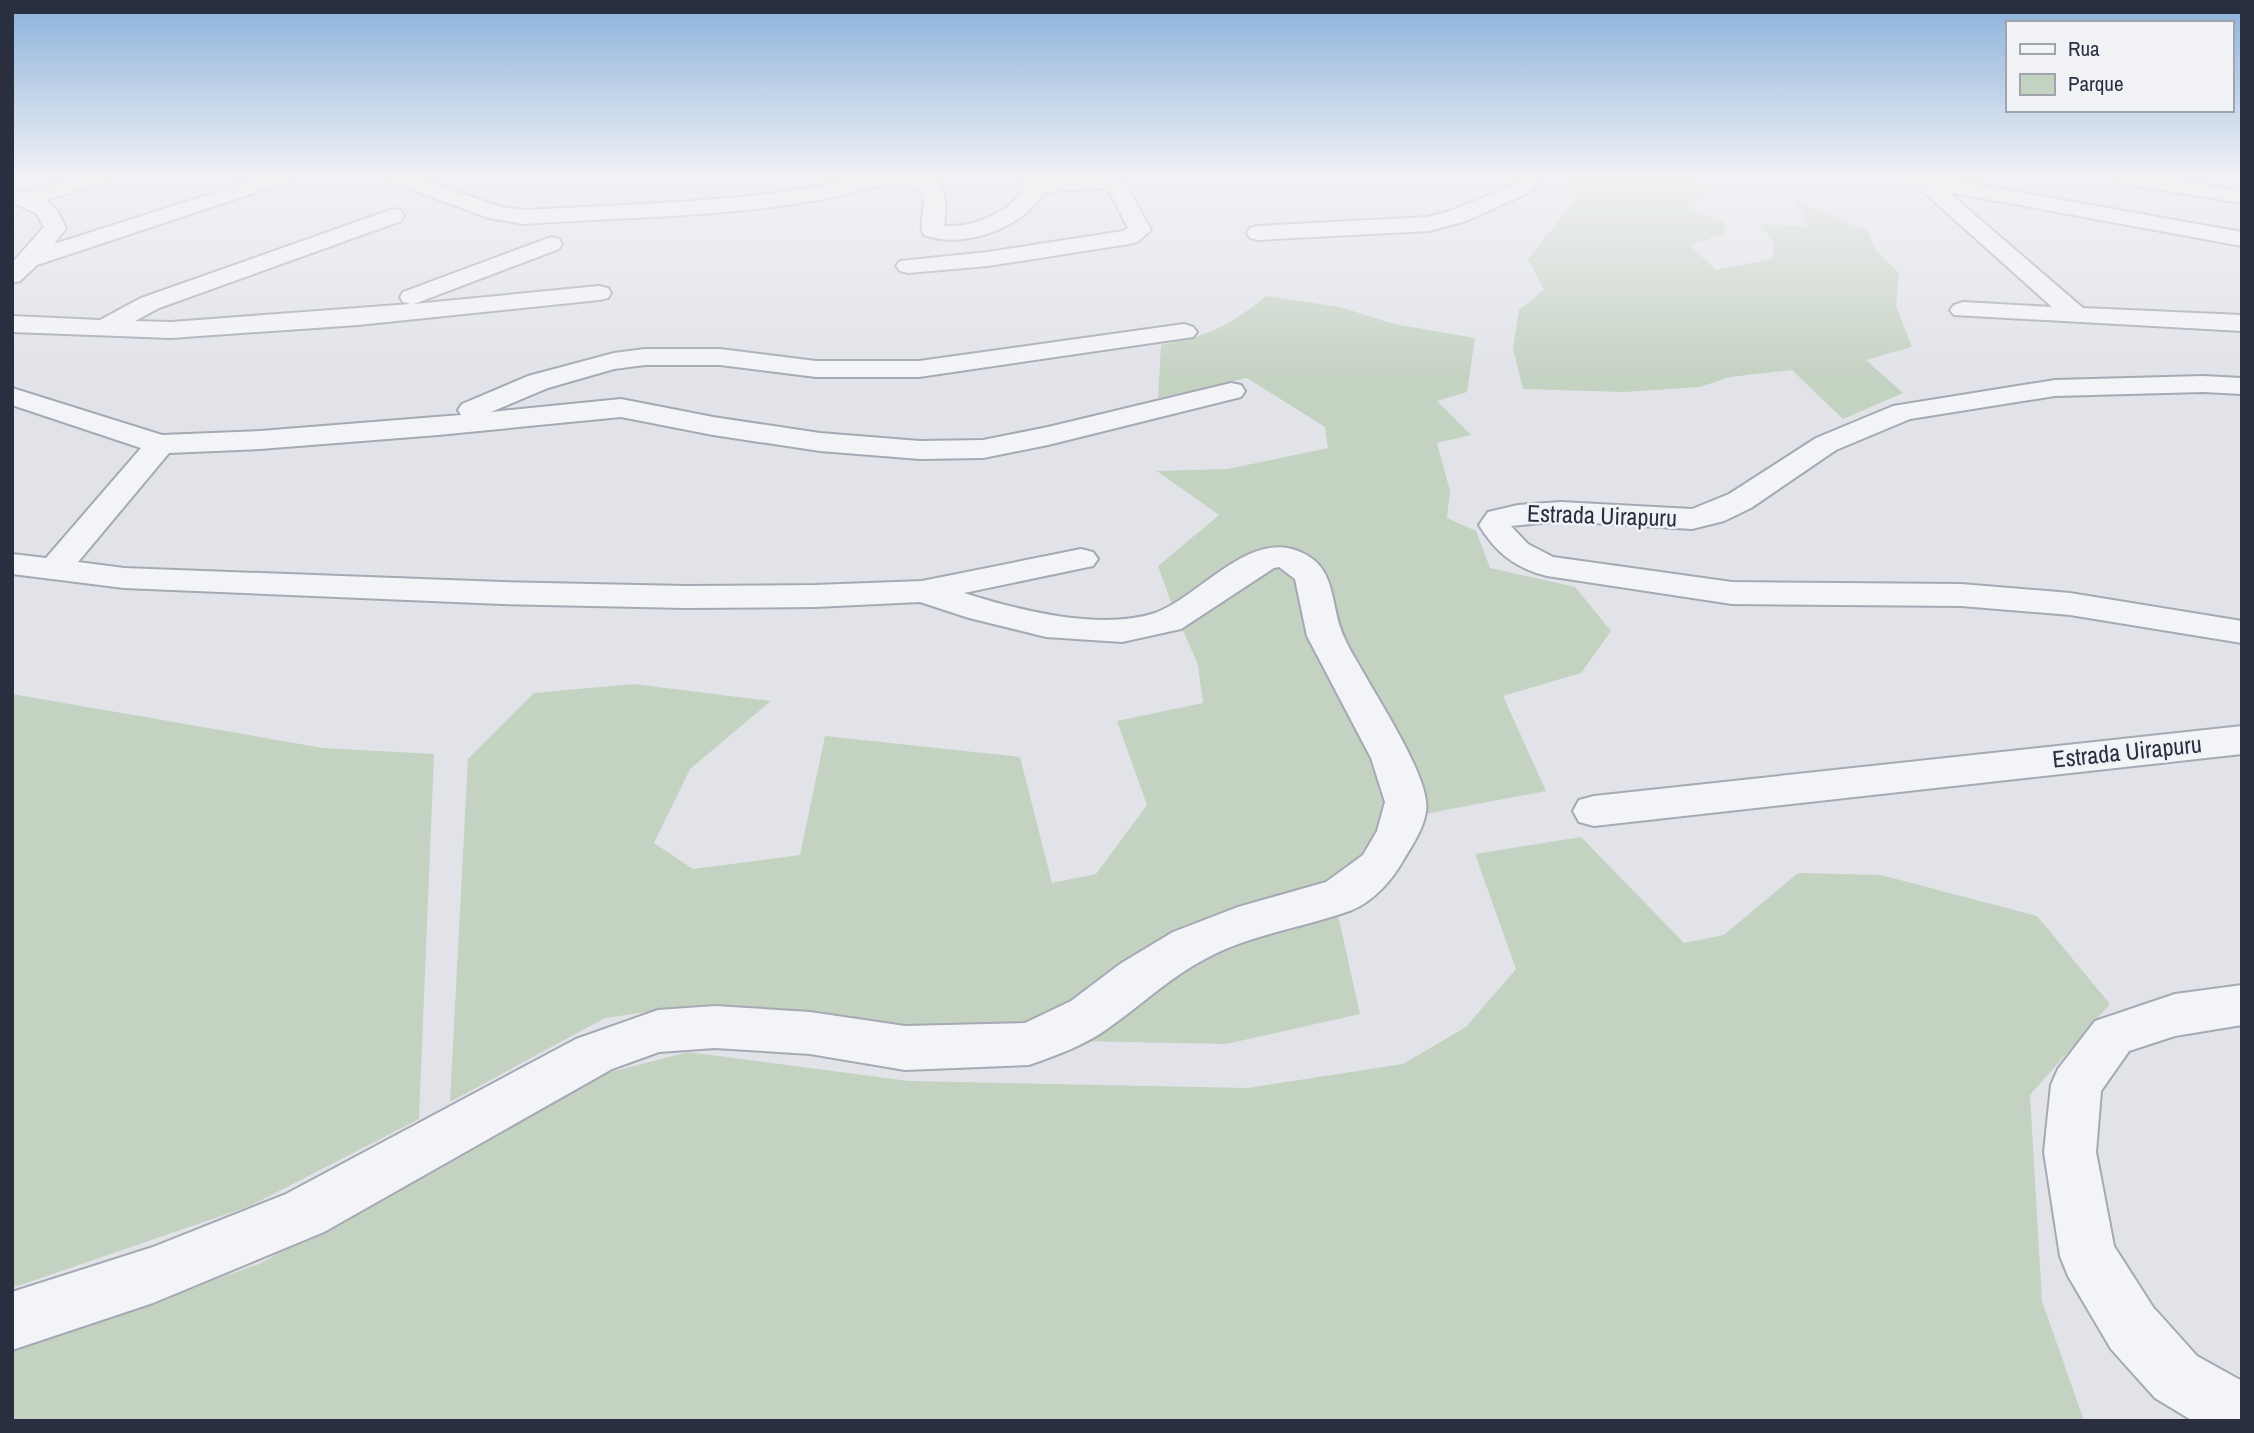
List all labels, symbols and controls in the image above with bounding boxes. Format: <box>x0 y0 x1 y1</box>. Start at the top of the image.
legend <box>2006 21 2233 112</box>
text: Rua <box>2068 34 2100 63</box>
text: Parque <box>2068 69 2124 98</box>
street label: Estrada Uirapuru <box>1527 496 1677 534</box>
street label: Estrada Uirapuru <box>2051 727 2203 775</box>

